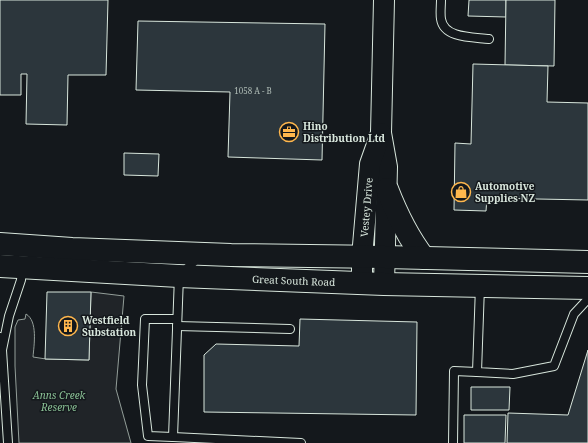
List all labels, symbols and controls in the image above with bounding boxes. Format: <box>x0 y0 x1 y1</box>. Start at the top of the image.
house number: 1058 A - B <box>234 85 272 96</box>
place label: Hino Distribution Ltd <box>303 119 386 145</box>
office icon: Hino Distribution Ltd <box>278 121 300 143</box>
street label: Vestey Drive <box>357 177 376 237</box>
place label: Automotive Supplies NZ <box>475 179 535 205</box>
shop icon: Automotive Supplies NZ <box>450 181 472 203</box>
street label: Great South Road <box>252 272 335 289</box>
place label: Westfield Substation <box>82 313 137 339</box>
building icon: Westfield Substation <box>57 315 79 337</box>
park label: Anns Creek Reserve <box>32 388 86 414</box>

